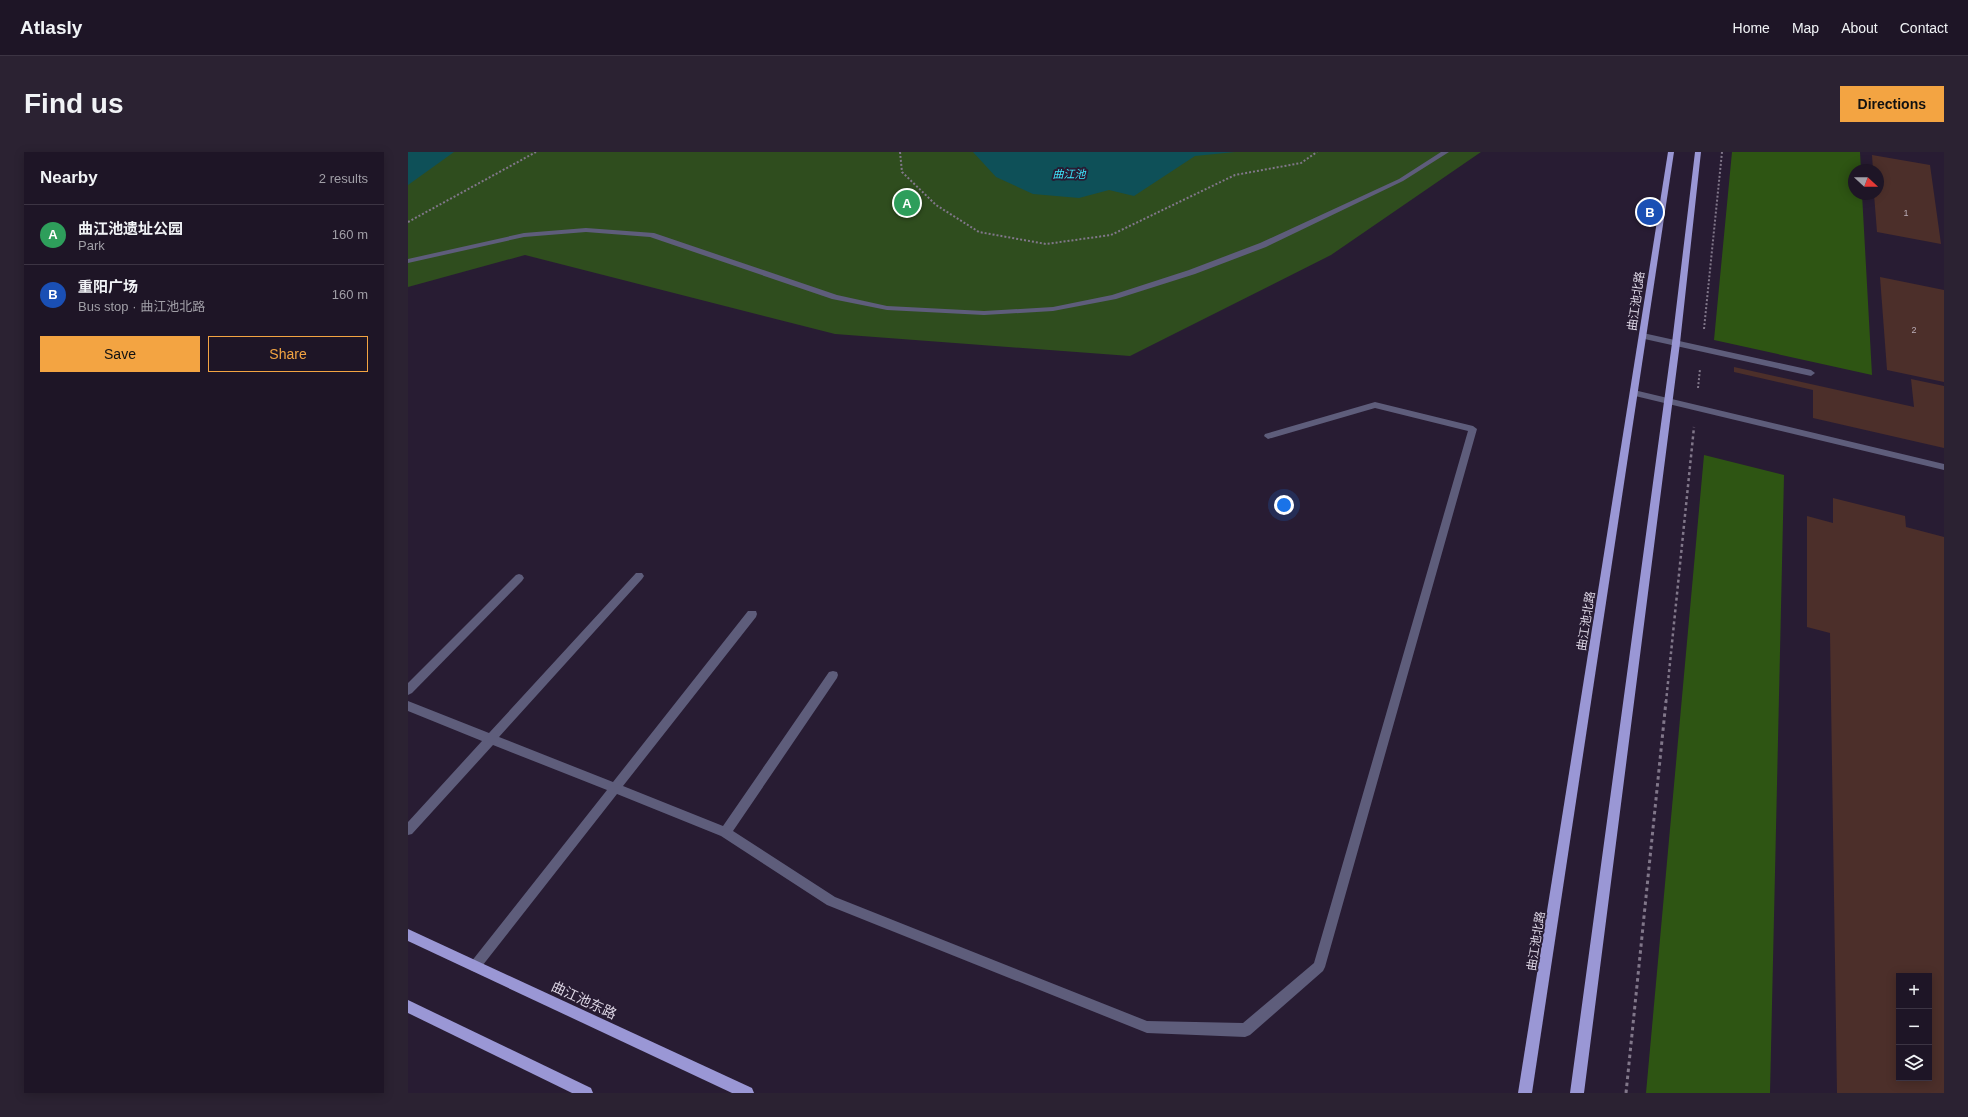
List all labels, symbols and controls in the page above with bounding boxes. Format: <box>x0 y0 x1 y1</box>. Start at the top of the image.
text: Atlasly <box>20 17 82 38</box>
text: Home <box>1733 20 1770 36</box>
text: Map <box>1792 20 1819 36</box>
text: About <box>1841 20 1878 36</box>
text: Contact <box>1900 20 1948 36</box>
button: Directions <box>1840 86 1944 122</box>
text: Find us <box>24 88 124 119</box>
north arrow <box>1848 164 1884 200</box>
text: Nearby <box>40 168 98 187</box>
water label: 曲江池 <box>1053 168 1086 180</box>
text: 2 results <box>319 171 368 186</box>
pin: A <box>894 188 920 218</box>
pin: B <box>1637 197 1663 227</box>
house number: 1 <box>1903 208 1909 218</box>
text: 曲江池遗址公园 <box>78 220 183 237</box>
text: A <box>48 227 58 242</box>
text: 160 m <box>332 227 368 242</box>
text: Park <box>78 238 105 253</box>
street label: 曲江池北路 <box>1625 270 1647 332</box>
text: 重阳广场 <box>78 278 138 295</box>
text: B <box>48 287 58 302</box>
text: 160 m <box>332 287 368 302</box>
text: Bus stop · 曲江池北路 <box>78 299 205 314</box>
house number: 2 <box>1911 325 1917 335</box>
button: Save <box>40 336 200 372</box>
button: Share <box>208 336 368 372</box>
your location <box>1274 495 1294 515</box>
street label: 曲江池北路 <box>1574 590 1598 652</box>
street label: 曲江池北路 <box>1524 910 1548 972</box>
map controls <box>1896 973 1932 1081</box>
button: + <box>1896 973 1932 1009</box>
street label: 曲江池东路 <box>549 978 619 1022</box>
button: − <box>1896 1009 1932 1045</box>
button: layers <box>1896 1045 1932 1081</box>

